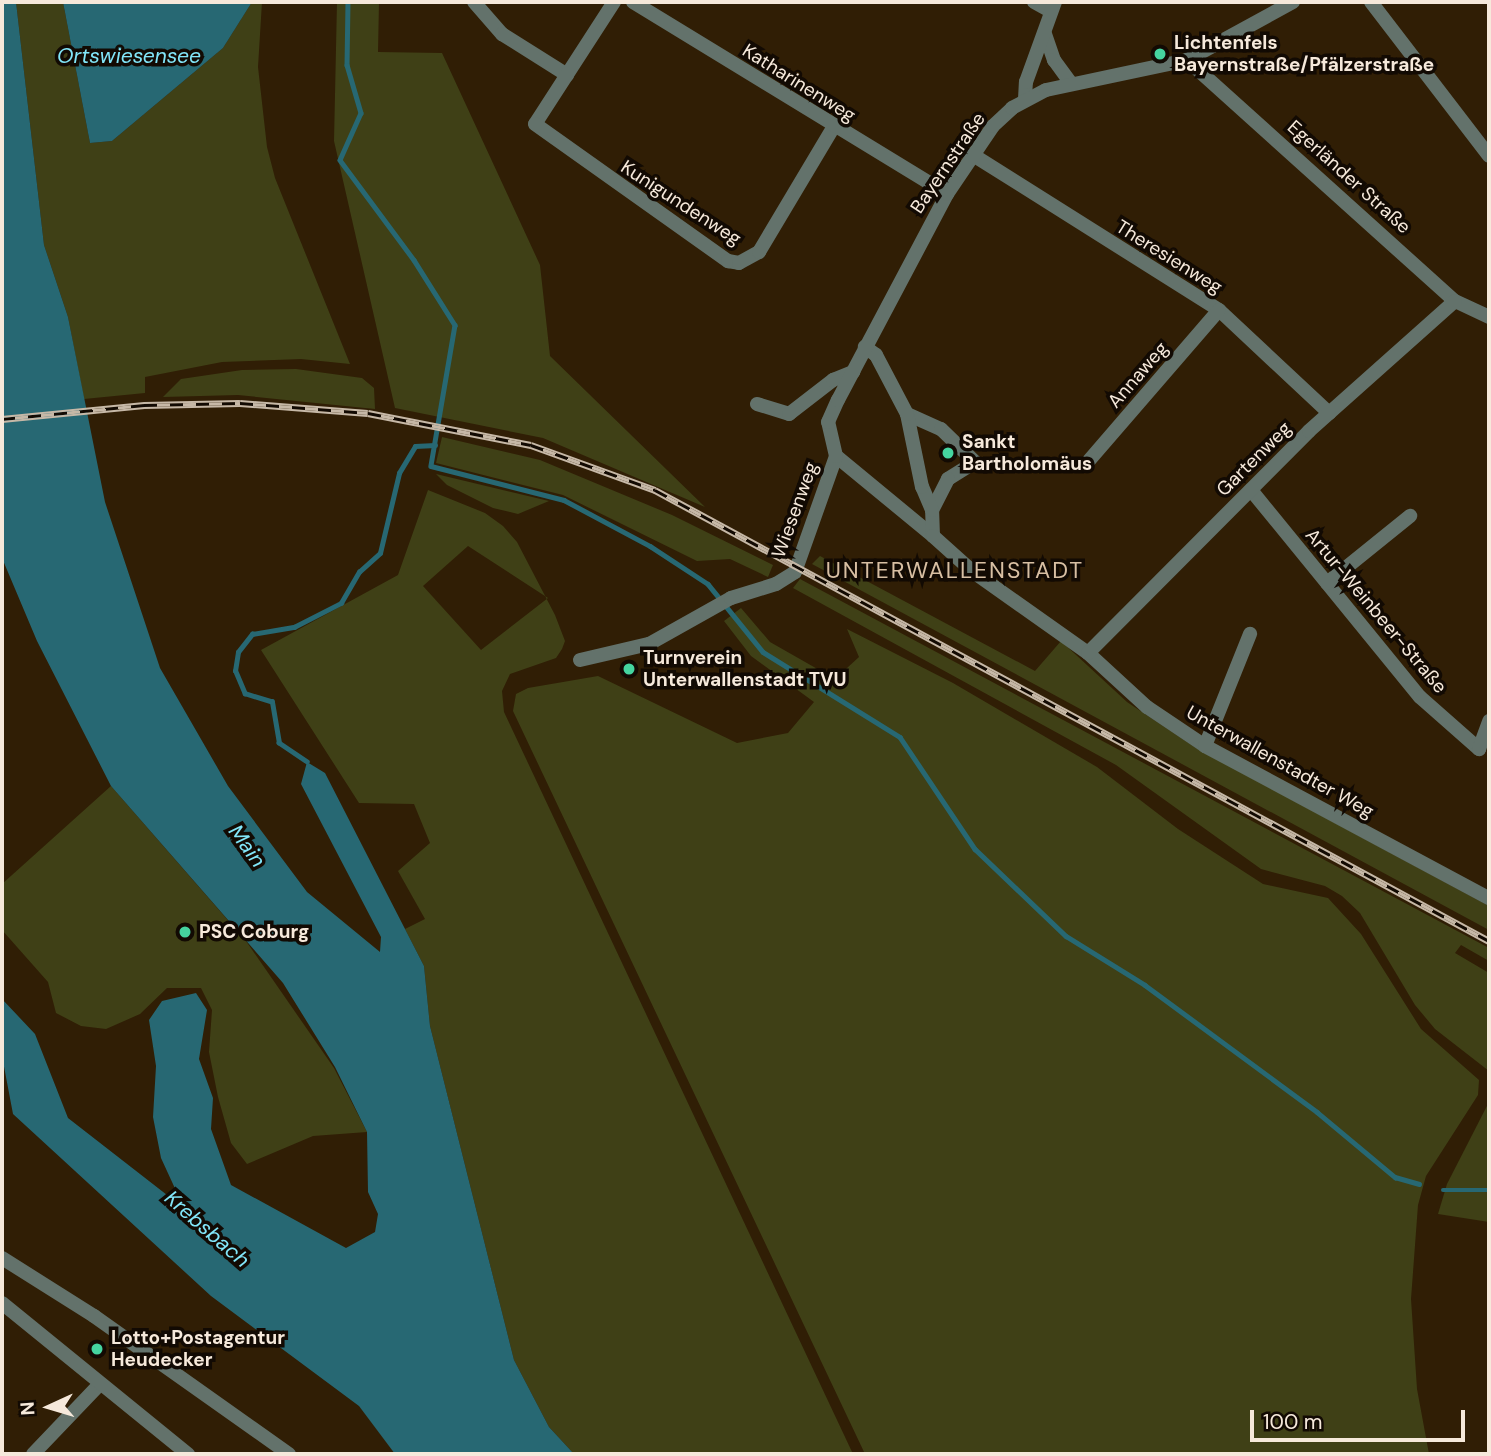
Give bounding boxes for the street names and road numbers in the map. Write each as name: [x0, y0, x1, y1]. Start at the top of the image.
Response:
street label: Katharinenweg: [738, 39, 860, 127]
street label: Bayernstraße: [906, 108, 990, 218]
street label: Egerländer Straße: [1283, 116, 1415, 238]
street label: Kunigundenweg: [617, 156, 745, 250]
street label: Theresienweg: [1112, 215, 1226, 299]
street label: Annaweg: [1103, 337, 1173, 413]
street label: Gartenweg: [1212, 417, 1296, 501]
street label: Wiesenweg: [767, 459, 823, 561]
street label: Artur-Weinbeer-Straße: [1300, 524, 1452, 698]
street label: Unterwallenstadter Weg: [1182, 701, 1378, 823]

